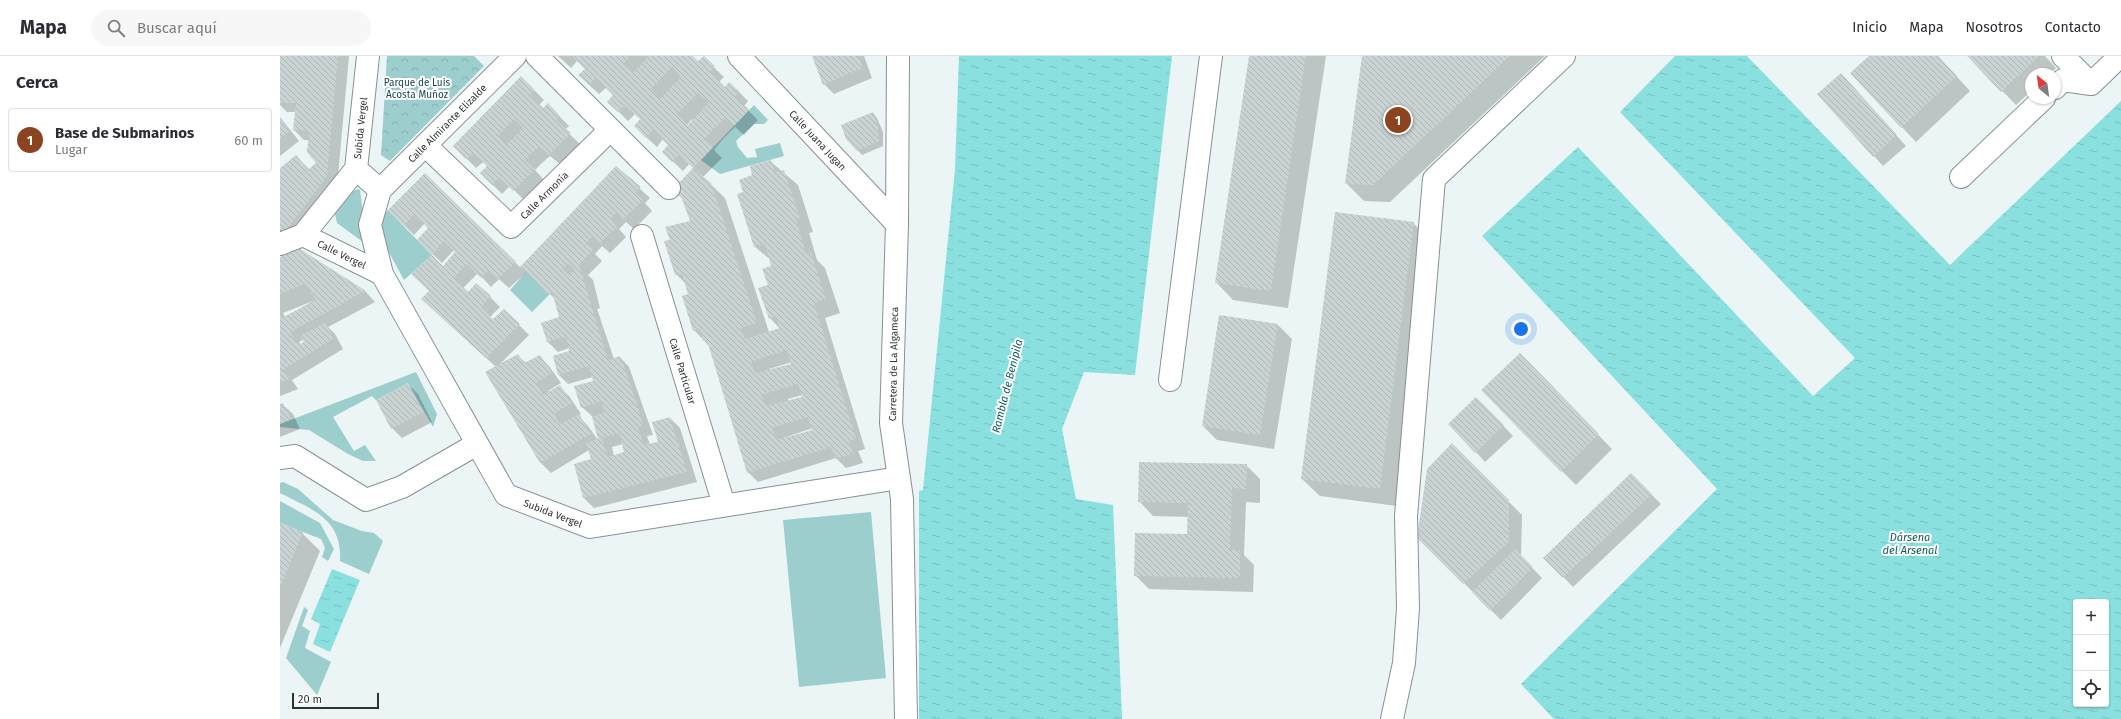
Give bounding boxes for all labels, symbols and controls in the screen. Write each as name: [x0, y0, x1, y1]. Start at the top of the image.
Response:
search box: [91, 10, 371, 46]
text: Mapa: [20, 16, 67, 39]
icon: search: [105, 17, 127, 39]
text: Buscar aquí: [137, 19, 217, 37]
text: Inicio: [1852, 19, 1887, 36]
text: Mapa: [1909, 19, 1944, 36]
text: Nosotros: [1966, 19, 2023, 36]
text: Contacto: [2045, 19, 2101, 36]
north arrow: [2025, 68, 2061, 104]
text: Cerca: [16, 72, 58, 93]
park label: Parque de Luis Acosta Muñoz: [384, 77, 451, 101]
street label: Calle Almirante Elizalde: [406, 82, 489, 165]
street label: Subida Vergel: [352, 97, 370, 160]
pin: 1: [1385, 105, 1411, 135]
street label: Calle Juana Jugan: [786, 108, 848, 173]
text: Base de Submarinos: [55, 124, 194, 142]
text: 1: [27, 133, 33, 148]
text: 60 m: [234, 133, 263, 148]
text: Lugar: [55, 142, 87, 157]
street label: Calle Armonía: [518, 169, 571, 222]
street label: Calle Vergel: [315, 238, 368, 272]
street label: Carretera de La Algameca: [887, 307, 901, 421]
your location: [1511, 319, 1531, 339]
street label: Calle Particular: [666, 337, 698, 406]
water label: Rambla de Benipila: [990, 338, 1025, 434]
street label: Subida Vergel: [522, 497, 584, 531]
water label: Dársena del Arsenal: [1883, 531, 1938, 557]
map controls: [2073, 599, 2109, 707]
button: +: [2073, 599, 2109, 635]
button: −: [2073, 635, 2109, 671]
button: locate: [2073, 671, 2109, 707]
scale bar: [292, 691, 379, 710]
text: 20 m: [298, 693, 322, 706]

